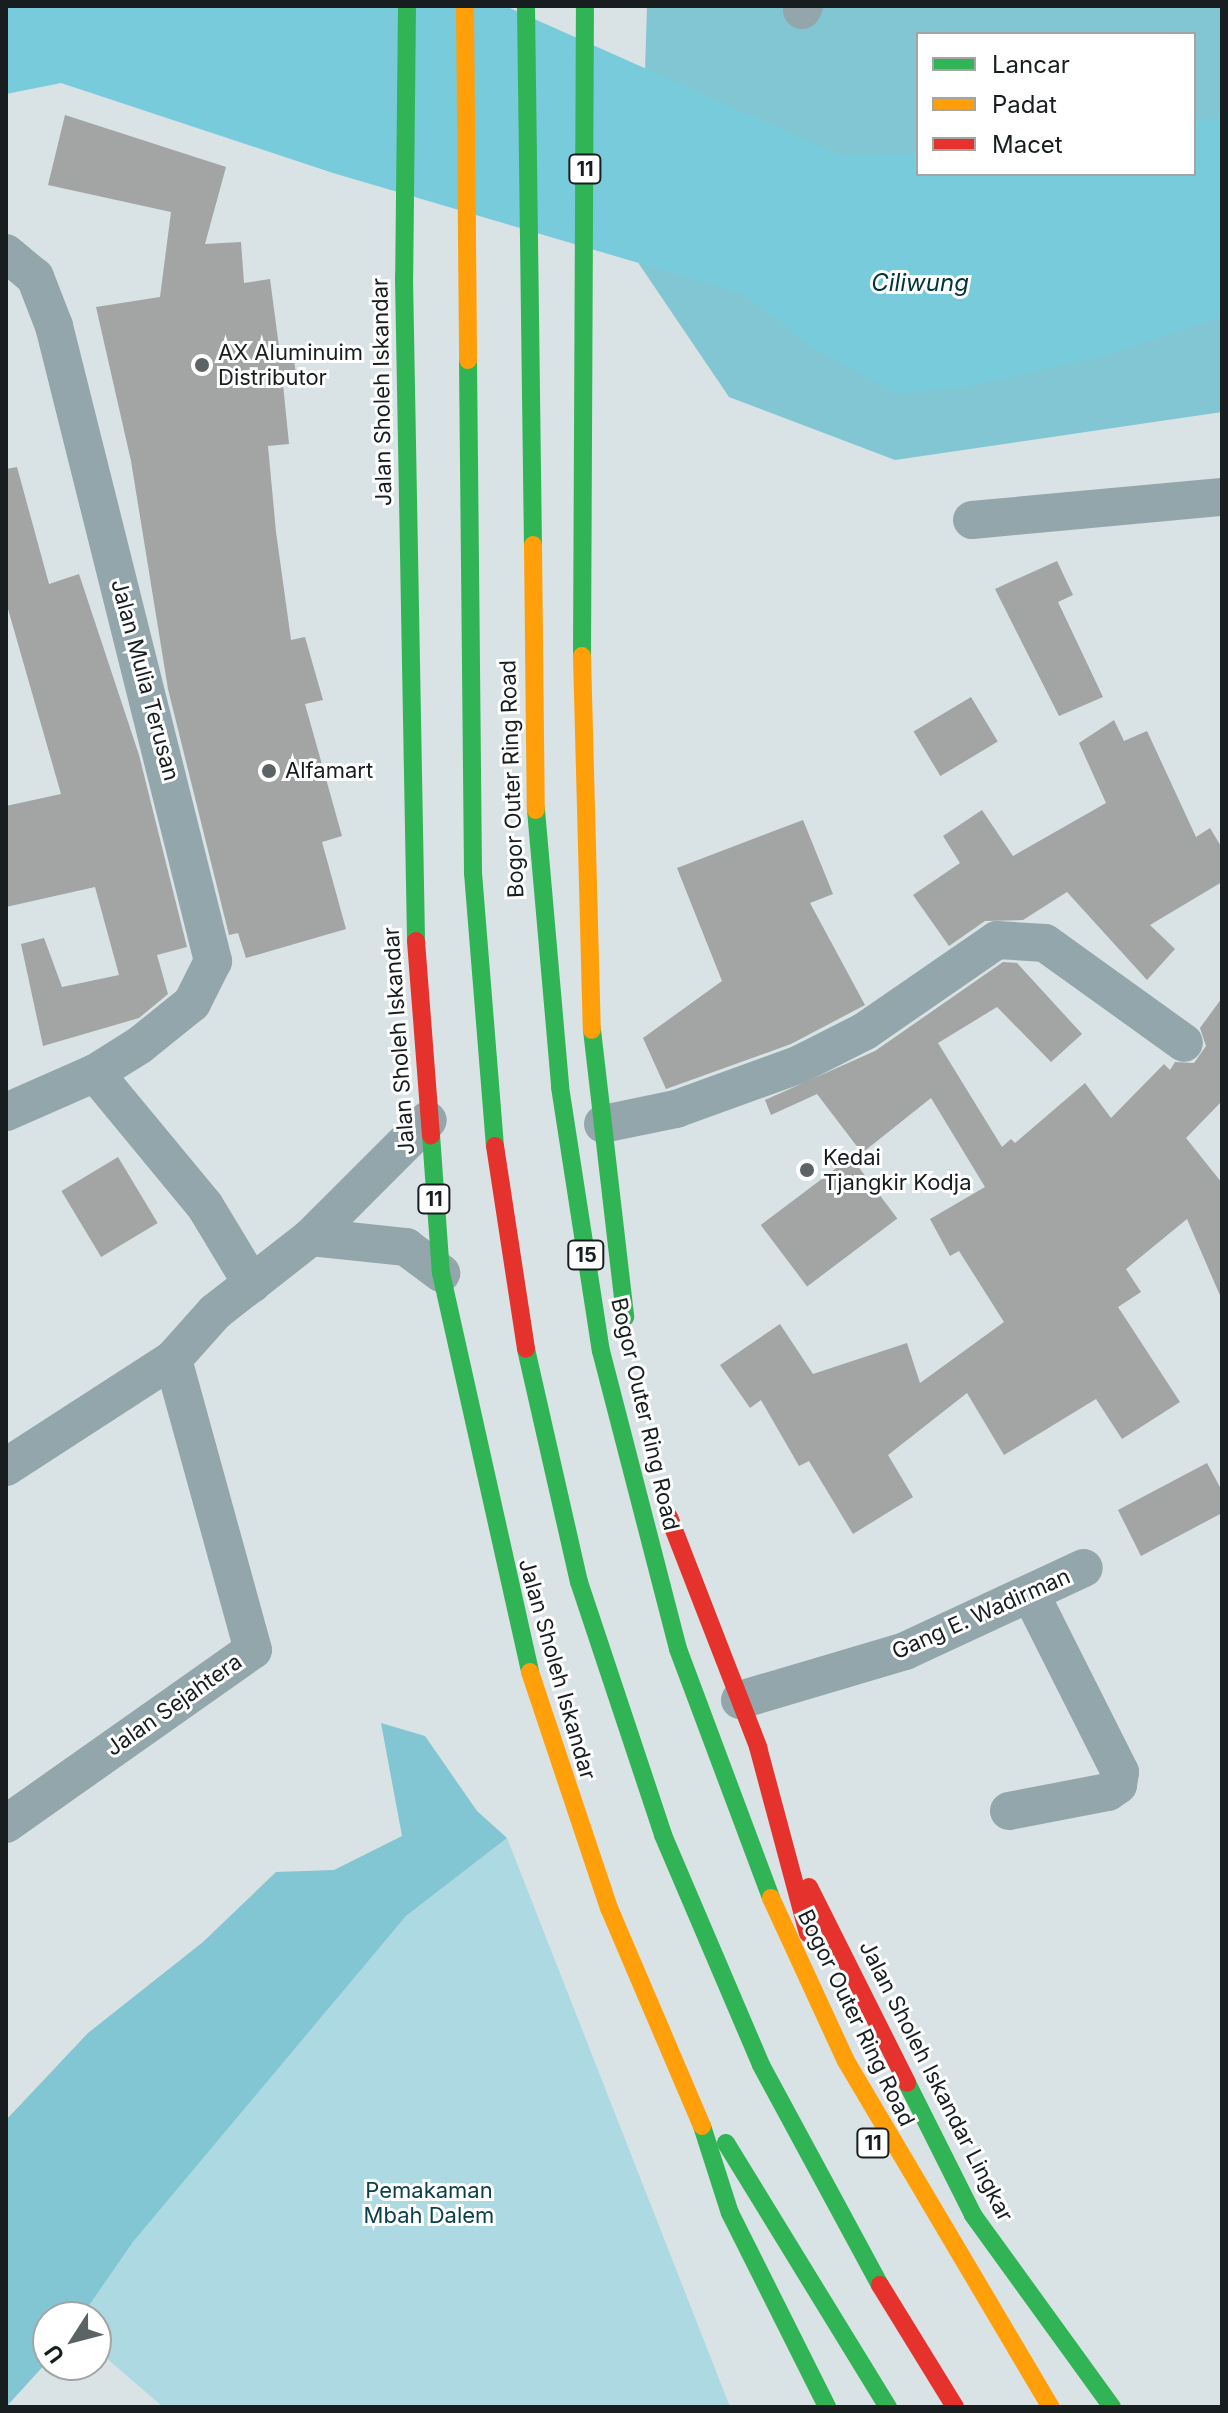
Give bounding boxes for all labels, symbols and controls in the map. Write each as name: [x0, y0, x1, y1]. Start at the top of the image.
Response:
legend: [916, 32, 1196, 176]
text: Lancar: [992, 50, 1070, 79]
text: Padat: [992, 90, 1057, 119]
text: Macet: [992, 130, 1063, 159]
road number: 11: [567, 153, 603, 185]
water label: Ciliwung: [871, 269, 969, 297]
street label: Jalan Sholeh Iskandar: [367, 278, 397, 506]
place label: AX Aluminuim Distributor: [218, 339, 363, 390]
marker: AX Aluminuim Distributor: [193, 356, 211, 374]
street label: Jalan Mulia Terusan: [105, 576, 185, 784]
street label: Bogor Outer Ring Road: [495, 660, 529, 898]
place label: Alfamart: [285, 758, 373, 784]
marker: Alfamart: [260, 762, 278, 780]
street label: Jalan Sholeh Iskandar: [378, 926, 420, 1156]
place label: Kedai Tjangkir Kodja: [823, 1144, 972, 1196]
marker: Kedai Tjangkir Kodja: [798, 1161, 816, 1179]
road number: 11: [416, 1183, 452, 1215]
road number: 15: [566, 1239, 606, 1271]
street label: Bogor Outer Ring Road: [605, 1295, 685, 1533]
street label: Jalan Sholeh Iskandar: [513, 1556, 601, 1782]
street label: Gang E. Wadirman: [888, 1563, 1074, 1665]
street label: Jalan Sejahtera: [101, 1648, 247, 1762]
street label: Bogor Outer Ring Road: [792, 1905, 920, 2131]
street label: Jalan Sholeh Iskandar Lingkar: [853, 1936, 1019, 2226]
road number: 11: [855, 2127, 891, 2159]
park label: Pemakaman Mbah Dalem: [364, 2177, 494, 2228]
north arrow: [32, 2301, 112, 2381]
text: U: [39, 2340, 69, 2368]

